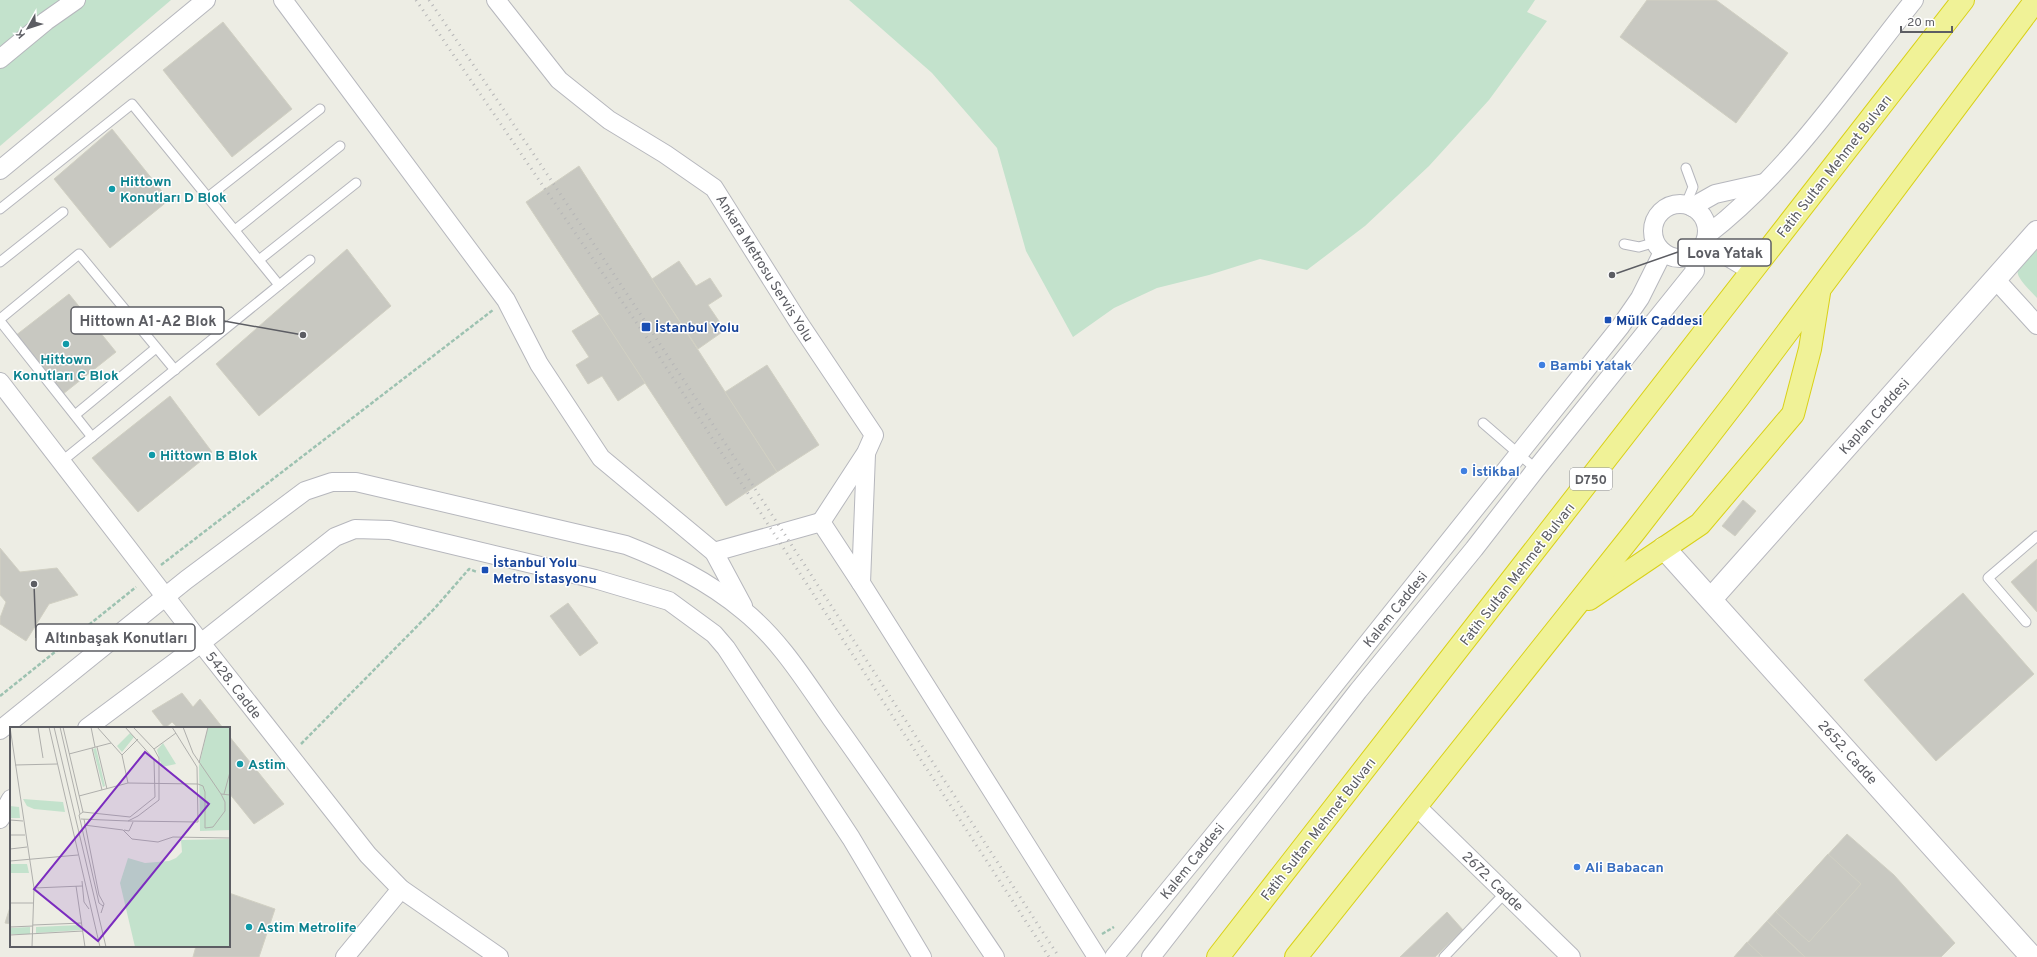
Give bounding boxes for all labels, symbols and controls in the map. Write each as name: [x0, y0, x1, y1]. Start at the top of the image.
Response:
north arrow: [8, 8, 48, 48]
scale bar: [1901, 8, 1952, 34]
text: 20 m: [1907, 15, 1935, 31]
text: K: [13, 26, 29, 41]
street label: Fatih Sultan Mehmet Bulvarı: [1774, 92, 1896, 242]
place label: Hittown Konutları D Blok: [120, 174, 227, 207]
marker: Hittown Konutları D Blok: [107, 184, 117, 194]
street label: Ankara Metrosu Servis Yolu: [711, 192, 816, 345]
callout: Lova Yatak: [1678, 239, 1771, 266]
text: Lova Yatak: [1687, 245, 1763, 264]
callout: Hittown A1-A2 Blok: [71, 307, 224, 334]
text: Hittown A1-A2 Blok: [79, 313, 217, 332]
place label: Mülk Caddesi: [1616, 313, 1703, 330]
marker: Mülk Caddesi: [1603, 315, 1613, 325]
place label: İstanbul Yolu: [655, 320, 739, 337]
marker: İstanbul Yolu: [640, 321, 652, 333]
marker: Hittown Konutları C Blok: [61, 339, 71, 349]
place label: Hittown Konutları C Blok: [13, 352, 119, 385]
place label: Bambi Yatak: [1550, 358, 1632, 375]
marker: Bambi Yatak: [1537, 360, 1547, 370]
street label: Kaplan Caddesi: [1836, 375, 1914, 459]
place label: Hittown B Blok: [160, 448, 258, 465]
marker: Hittown B Blok: [147, 450, 157, 460]
place label: İstikbal: [1472, 464, 1520, 481]
marker: İstikbal: [1459, 466, 1469, 476]
road number: D750: [1570, 468, 1612, 490]
street label: Fatih Sultan Mehmet Bulvarı: [1457, 500, 1579, 650]
place label: İstanbul Yolu Metro İstasyonu: [493, 555, 597, 588]
marker: İstanbul Yolu Metro İstasyonu: [480, 565, 490, 575]
street label: Kalem Caddesi: [1360, 569, 1432, 651]
callout: Altınbaşak Konutları: [36, 624, 195, 651]
text: Altınbaşak Konutları: [44, 630, 188, 649]
street label: 5428. Cadde: [201, 649, 264, 723]
street label: 2652. Cadde: [1814, 717, 1880, 789]
inset map: [10, 727, 230, 947]
street label: Fatih Sultan Mehmet Bulvarı: [1258, 755, 1380, 905]
place label: Astim: [248, 757, 286, 774]
marker: Astim: [235, 759, 245, 769]
street label: Kalem Caddesi: [1157, 821, 1229, 903]
street label: 2672. Cadde: [1458, 849, 1526, 916]
place label: Ali Babacan: [1585, 860, 1664, 877]
marker: Ali Babacan: [1572, 862, 1582, 872]
place label: Astim Metrolife: [257, 920, 357, 937]
marker: Astim Metrolife: [244, 922, 254, 932]

